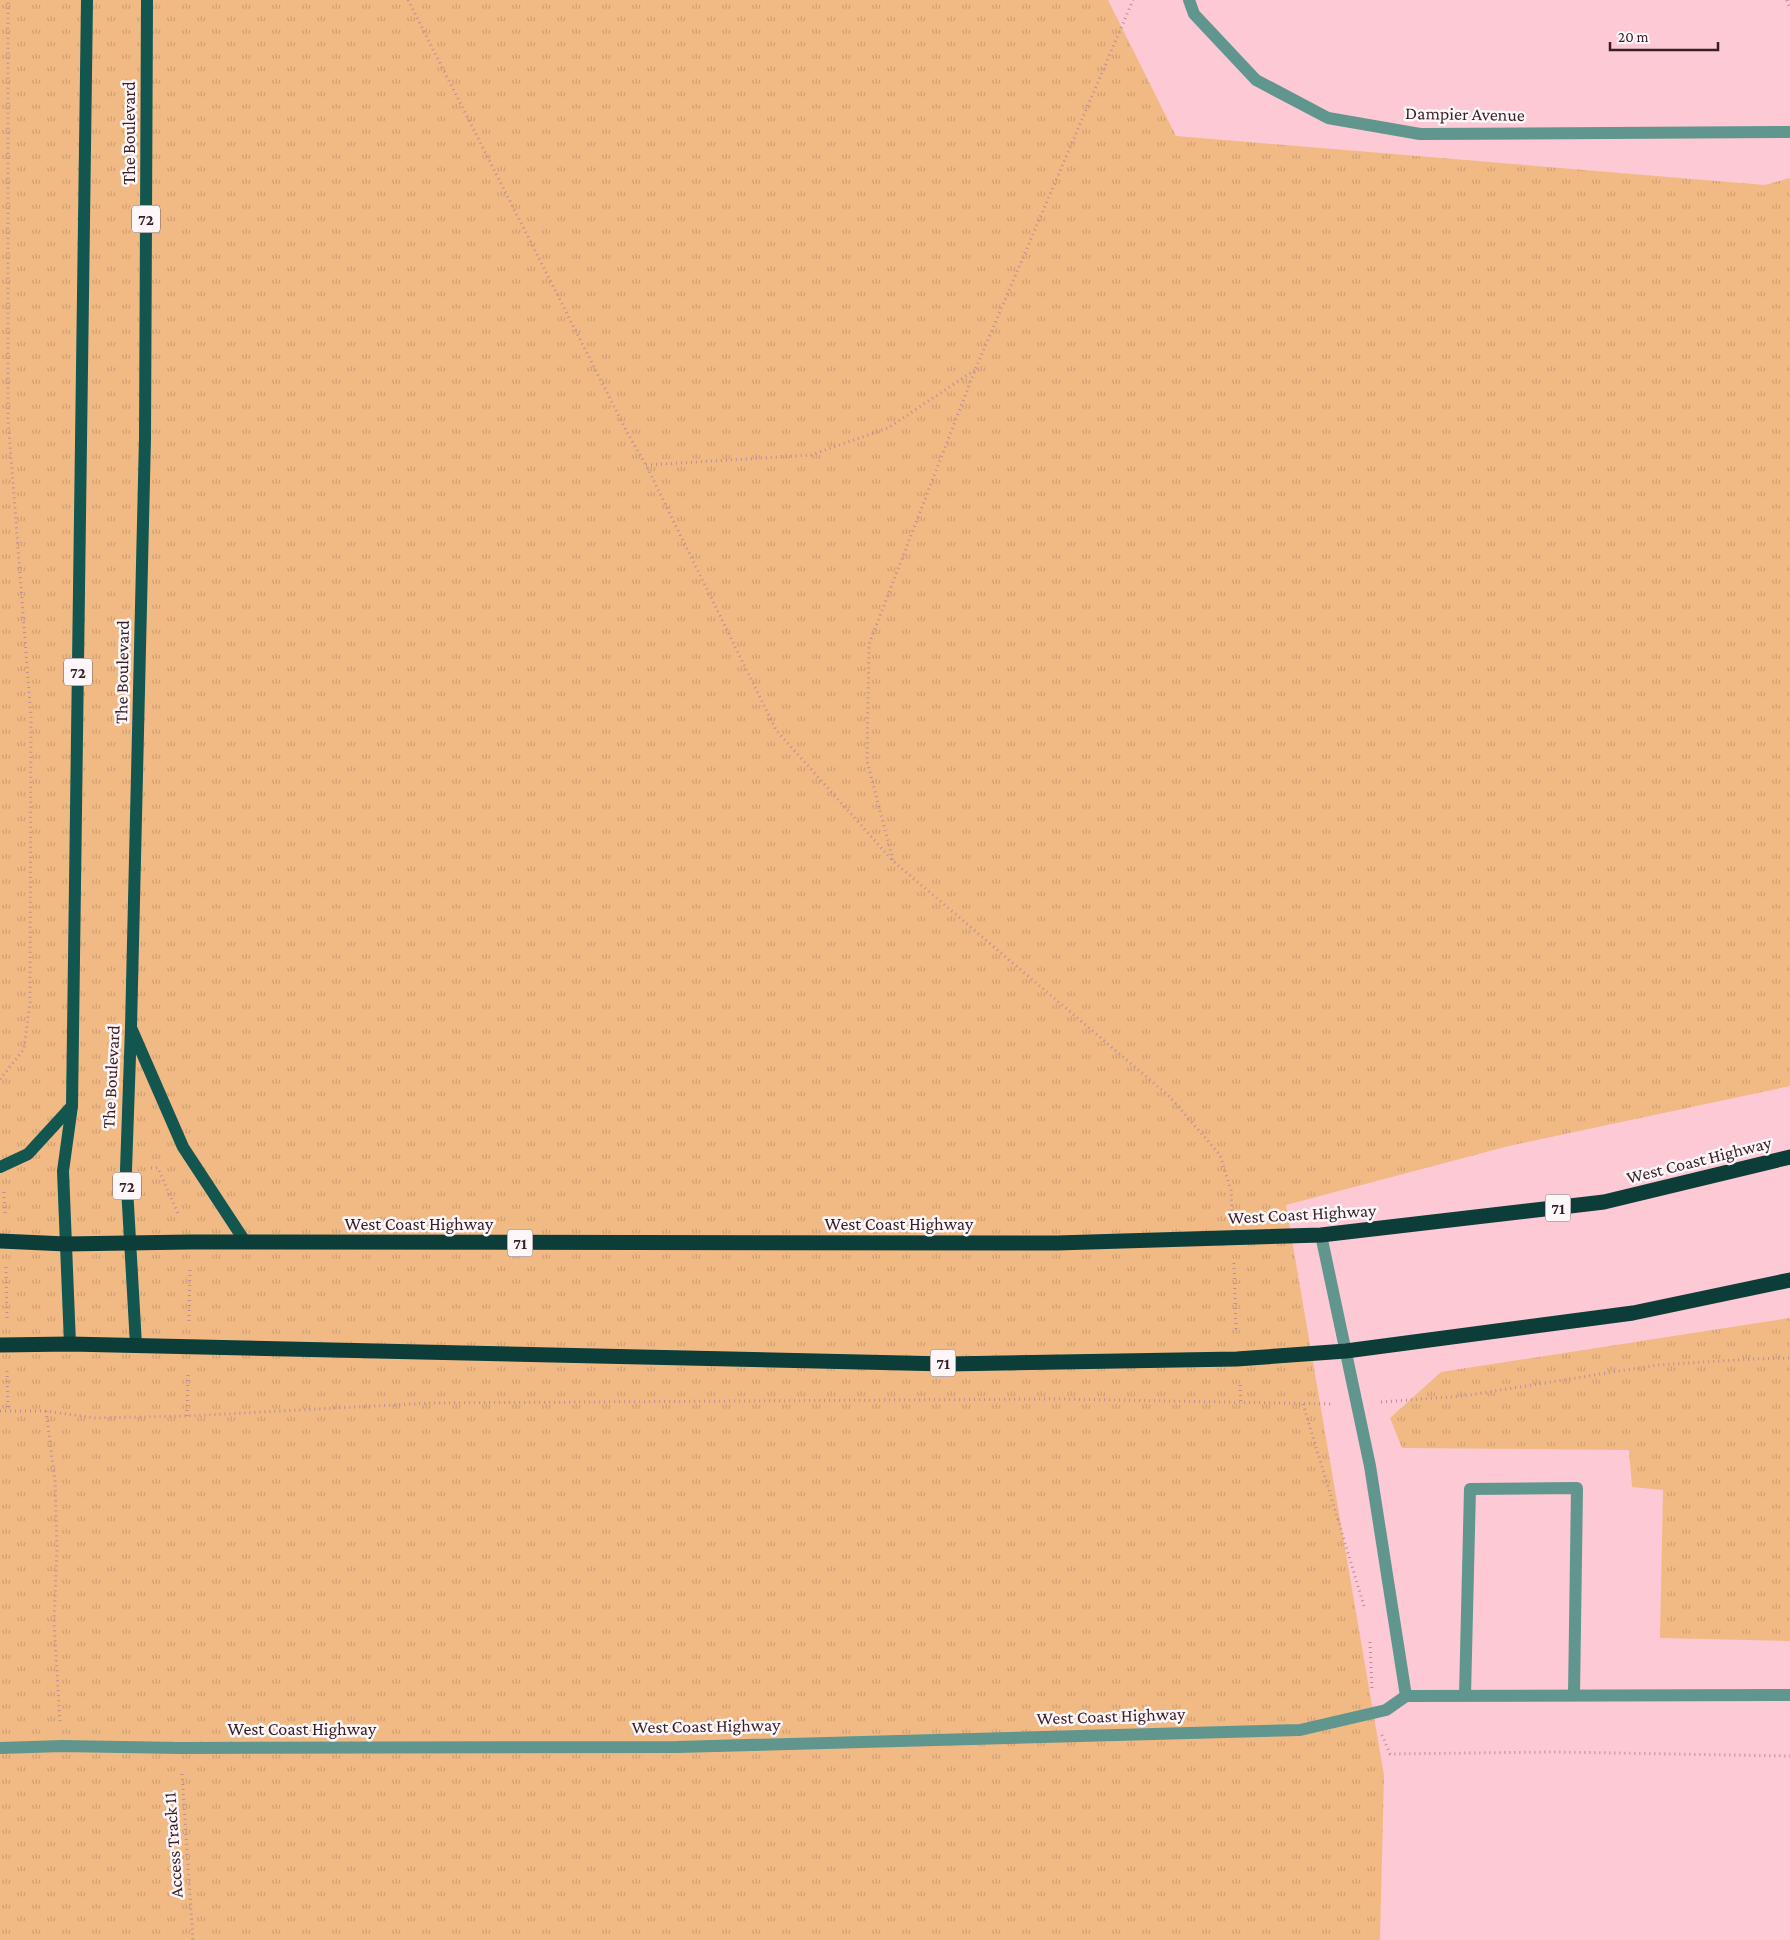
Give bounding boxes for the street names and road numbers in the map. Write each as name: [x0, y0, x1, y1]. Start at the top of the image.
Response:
street label: The Boulevard: [119, 81, 139, 185]
street label: Dampier Avenue: [1405, 103, 1525, 125]
road number: 72: [132, 205, 160, 232]
street label: The Boulevard: [111, 619, 133, 724]
road number: 72: [64, 659, 92, 686]
street label: The Boulevard: [98, 1024, 124, 1129]
street label: West Coast Highway: [1624, 1132, 1774, 1188]
road number: 72: [113, 1172, 141, 1200]
road number: 71: [1546, 1194, 1570, 1222]
street label: West Coast Highway: [1227, 1200, 1378, 1228]
street label: West Coast Highway: [345, 1214, 494, 1234]
street label: West Coast Highway: [825, 1214, 974, 1234]
road number: 71: [508, 1230, 532, 1256]
road number: 71: [930, 1350, 956, 1376]
street label: West Coast Highway: [1036, 1703, 1186, 1729]
street label: West Coast Highway: [631, 1715, 781, 1737]
street label: West Coast Highway: [228, 1719, 377, 1739]
street label: Access Track 11: [159, 1791, 187, 1899]

